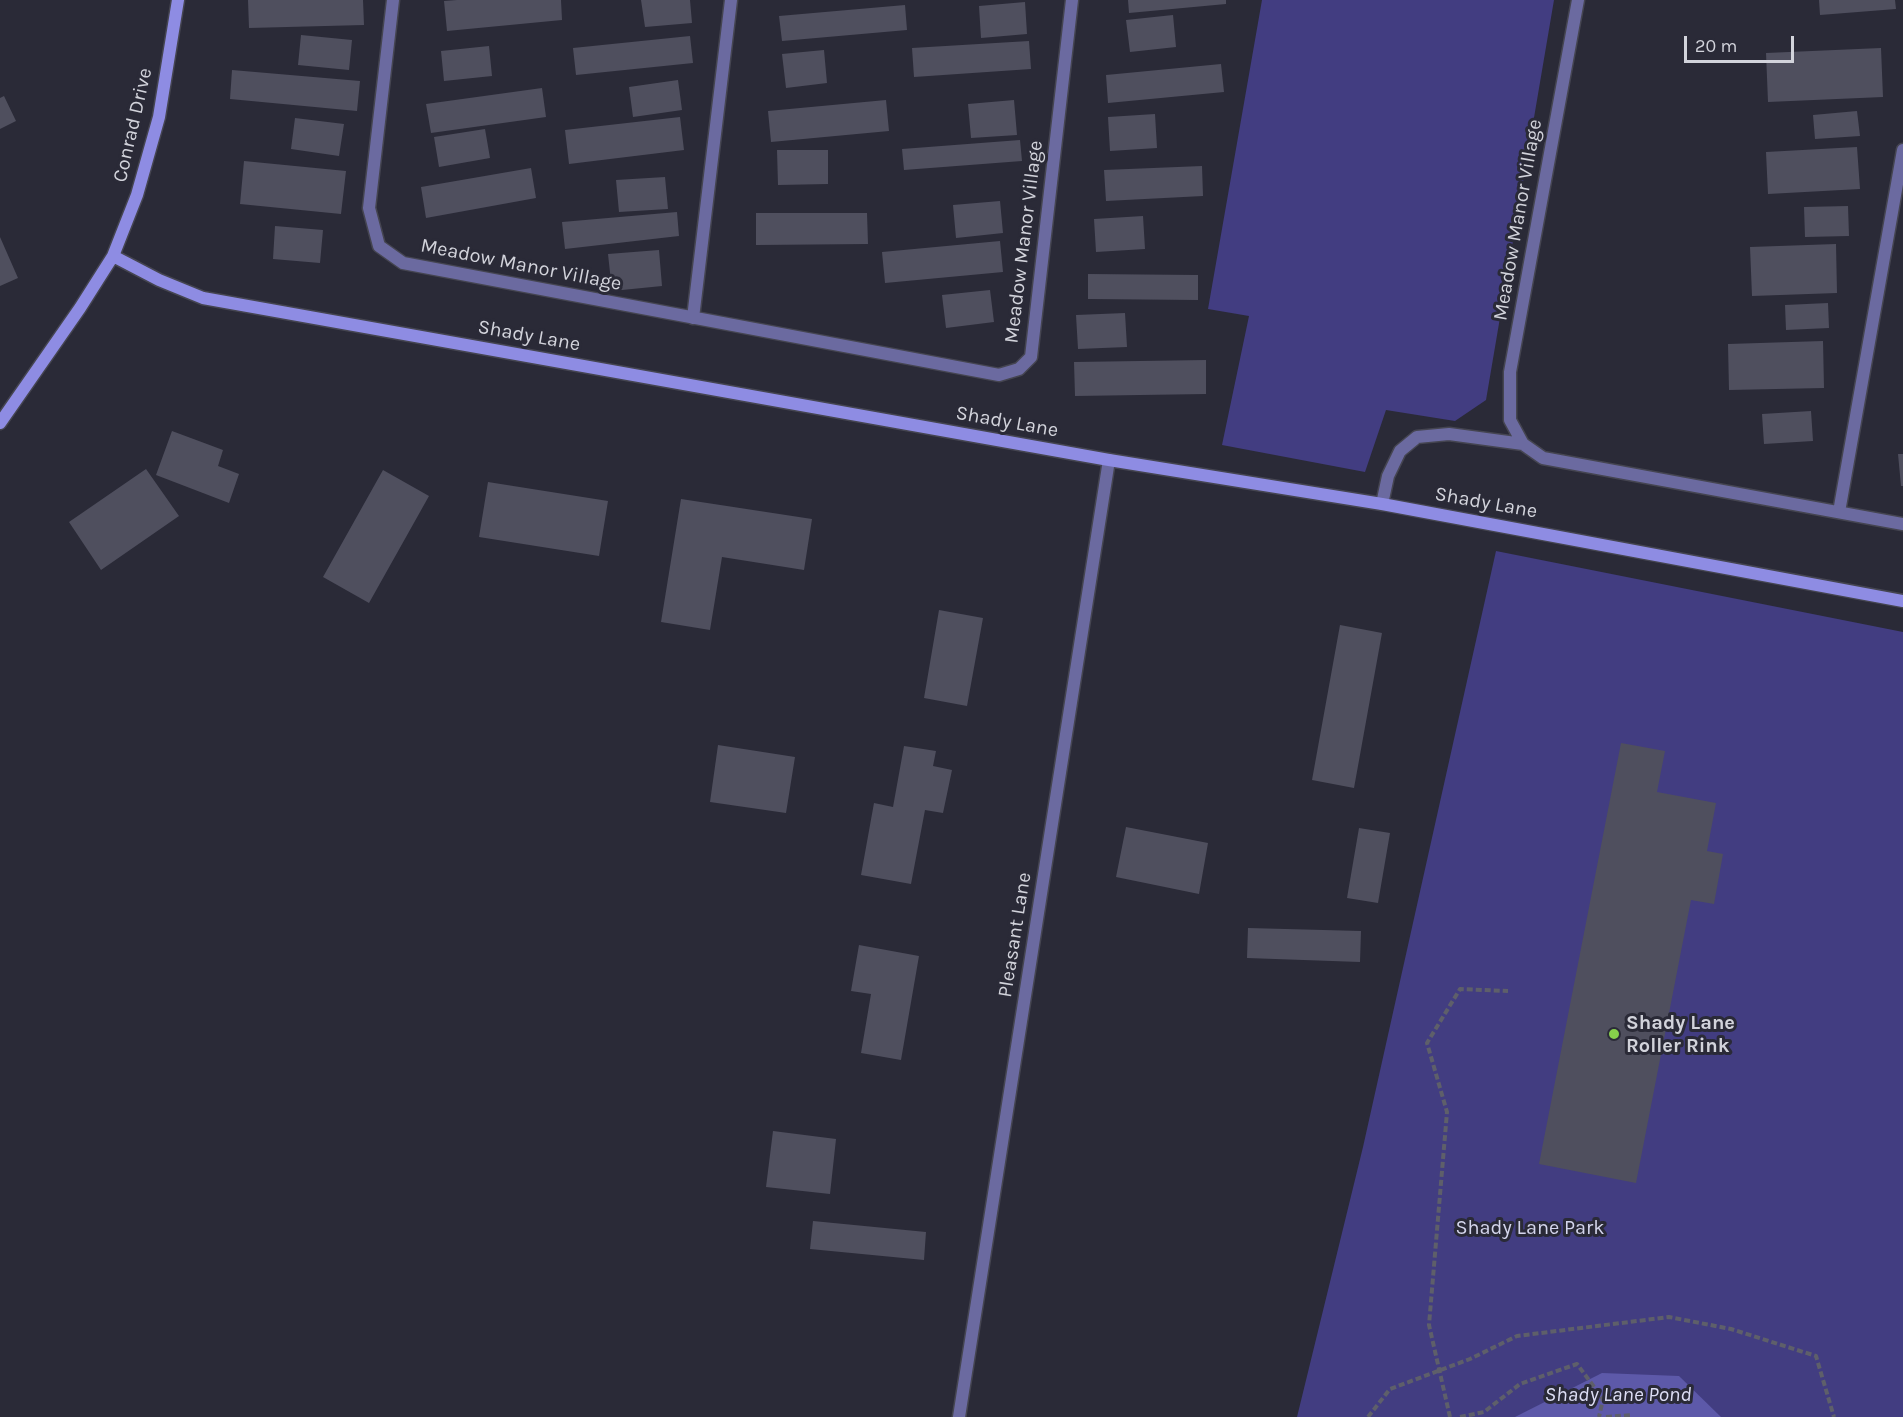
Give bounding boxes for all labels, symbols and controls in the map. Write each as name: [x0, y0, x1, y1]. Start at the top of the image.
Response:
scale bar: [1687, 24, 1796, 62]
text: 20 m: [1695, 35, 1737, 57]
street label: Conrad Drive: [108, 65, 158, 185]
street label: Meadow Manor Village: [1488, 117, 1548, 323]
street label: Meadow Manor Village: [1000, 139, 1048, 345]
street label: Meadow Manor Village: [419, 234, 623, 296]
street label: Shady Lane: [476, 315, 582, 357]
street label: Shady Lane: [954, 401, 1060, 443]
street label: Shady Lane: [1433, 482, 1539, 524]
street label: Pleasant Lane: [993, 871, 1037, 999]
place label: Shady Lane Roller Rink: [1626, 1011, 1735, 1058]
marker: Shady Lane Roller Rink: [1607, 1027, 1621, 1041]
park label: Shady Lane Park: [1455, 1216, 1605, 1240]
water label: Shady Lane Pond: [1545, 1382, 1691, 1408]

